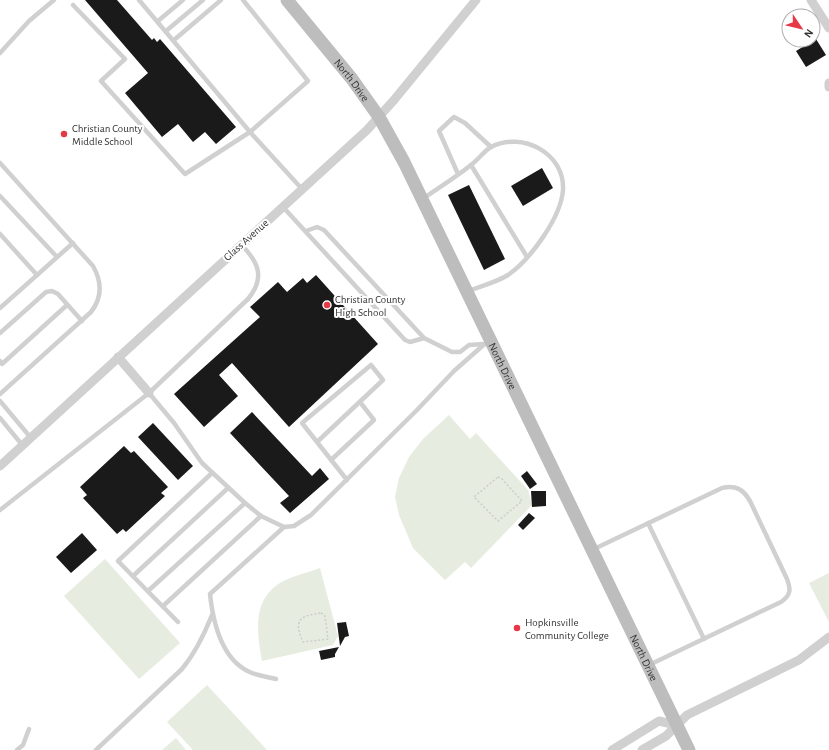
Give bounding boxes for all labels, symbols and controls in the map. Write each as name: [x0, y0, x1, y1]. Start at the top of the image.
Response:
north arrow: [781, 8, 821, 48]
text: N: [802, 27, 815, 40]
street label: North Drive: [332, 57, 371, 103]
place label: Christian County Middle School: [72, 123, 143, 147]
marker: Christian County Middle School: [59, 129, 69, 139]
street label: Glass Avenue: [221, 217, 271, 263]
place label: Christian County High School: [335, 294, 406, 318]
marker: Christian County High School: [322, 300, 332, 310]
street label: North Drive: [487, 341, 519, 391]
place label: Hopkinsville Community College: [525, 617, 609, 641]
marker: Hopkinsville Community College: [512, 623, 522, 633]
street label: North Drive: [628, 633, 660, 682]

